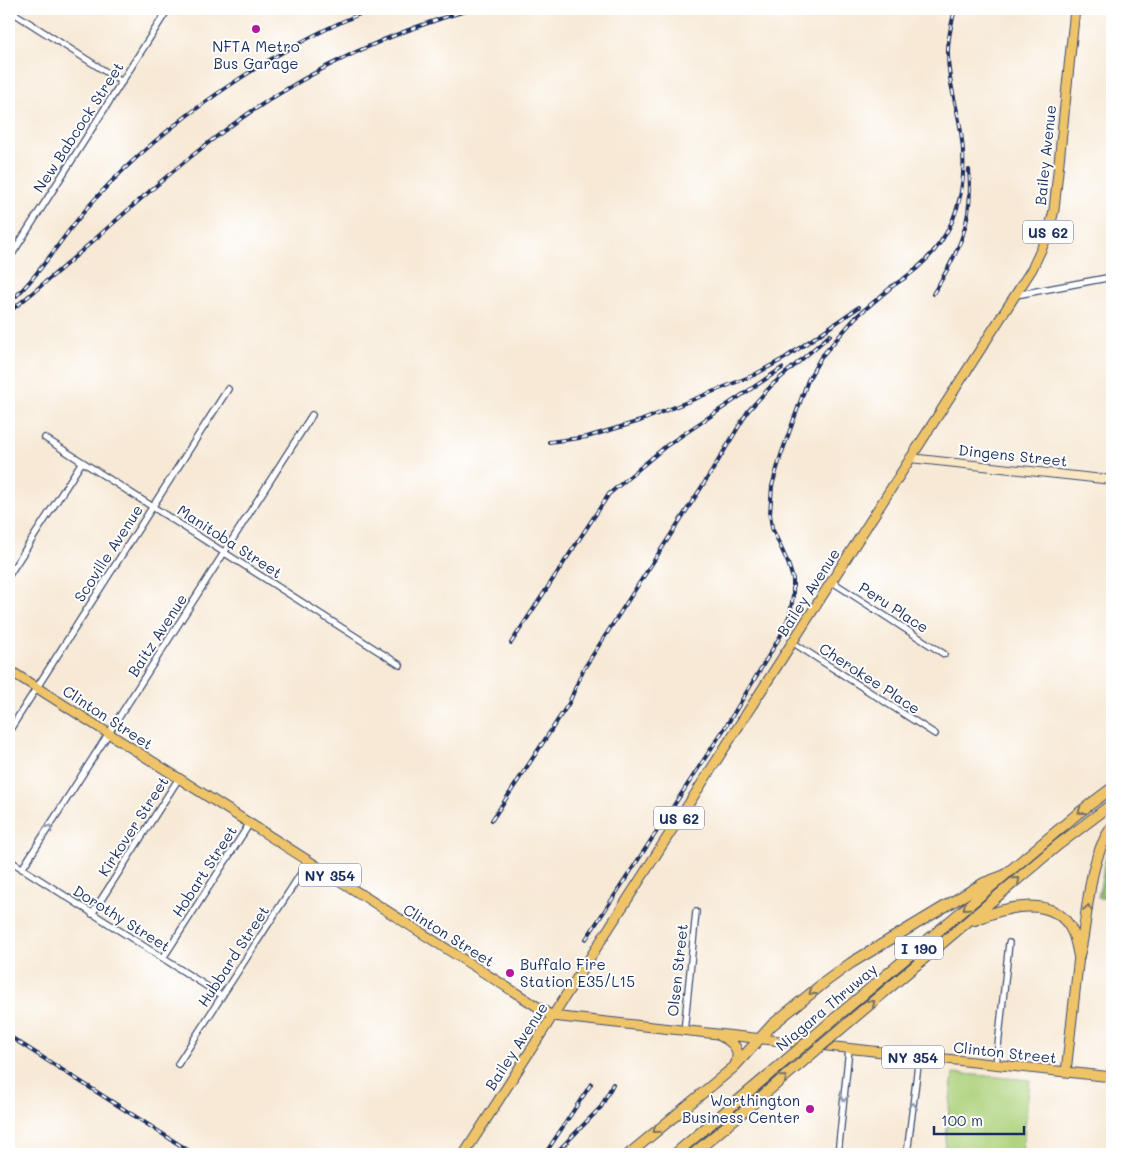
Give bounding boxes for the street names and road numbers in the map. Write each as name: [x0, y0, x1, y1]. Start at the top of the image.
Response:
street label: New Babcock Street: [28, 58, 128, 196]
street label: Bailey Avenue: [1030, 104, 1060, 206]
road number: US 62: [1023, 220, 1073, 243]
street label: Dingens Street: [958, 439, 1068, 471]
street label: Manitoba Street: [174, 500, 286, 582]
street label: Scoville Avenue: [69, 501, 147, 605]
street label: Bailey Avenue: [772, 544, 844, 640]
street label: Peru Place: [855, 577, 933, 637]
street label: Baitz Avenue: [123, 590, 191, 680]
street label: Cherokee Place: [816, 638, 924, 718]
street label: Clinton Street: [59, 680, 157, 754]
street label: Kirkover Street: [93, 772, 173, 880]
road number: US 62: [654, 806, 704, 830]
street label: Hobart Street: [167, 821, 241, 921]
road number: NY 354: [299, 864, 361, 886]
street label: Dorothy Street: [70, 880, 174, 956]
street label: Clinton Street: [400, 899, 498, 971]
street label: Hubbard Street: [193, 902, 273, 1010]
street label: Olsen Street: [662, 923, 692, 1017]
road number: I 190: [895, 936, 943, 960]
street label: Niagara Thruway: [771, 959, 881, 1055]
street label: Bailey Avenue: [480, 998, 552, 1094]
street label: Clinton Street: [952, 1037, 1058, 1067]
road number: NY 354: [882, 1046, 944, 1068]

